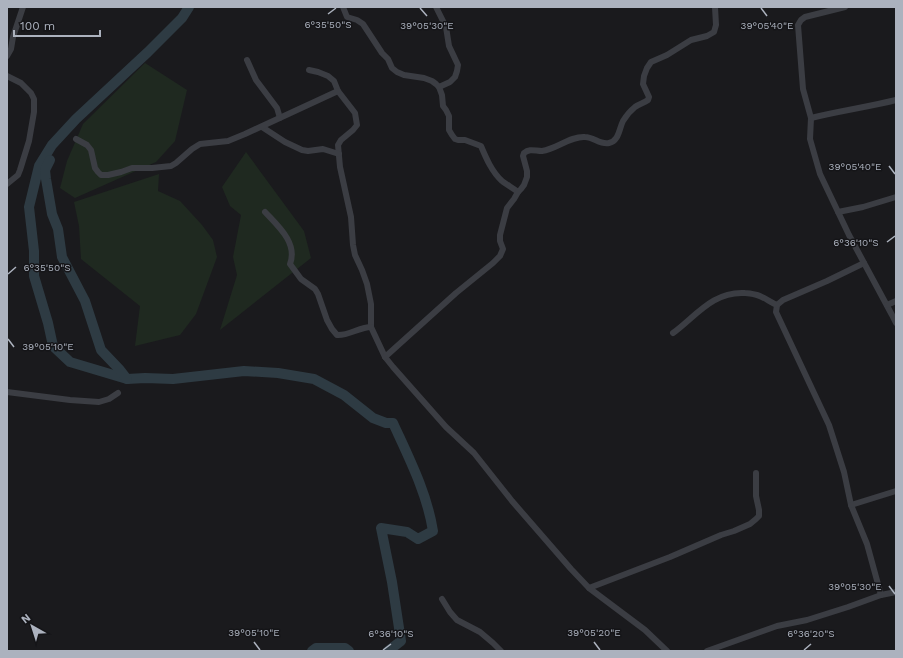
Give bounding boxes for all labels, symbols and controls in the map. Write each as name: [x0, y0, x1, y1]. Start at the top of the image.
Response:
scale bar: [14, 12, 100, 38]
text: 100 m: [20, 19, 55, 33]
text: 6°35'50"S: [304, 19, 352, 30]
text: 39°05'30"E: [400, 20, 454, 31]
text: 39°05'40"E: [741, 20, 793, 31]
text: 39°05'40"E: [829, 161, 881, 172]
text: 6°36'10"S: [833, 237, 879, 248]
text: 6°35'50"S: [23, 262, 71, 273]
text: 39°05'10"E: [22, 341, 74, 352]
text: 39°05'30"E: [828, 581, 882, 592]
north arrow: [12, 606, 52, 646]
text: N: [19, 611, 33, 626]
text: 39°05'10"E: [228, 627, 280, 638]
text: 39°05'20"E: [567, 627, 621, 638]
text: 6°36'10"S: [368, 628, 414, 639]
text: 6°36'20"S: [787, 628, 835, 639]

